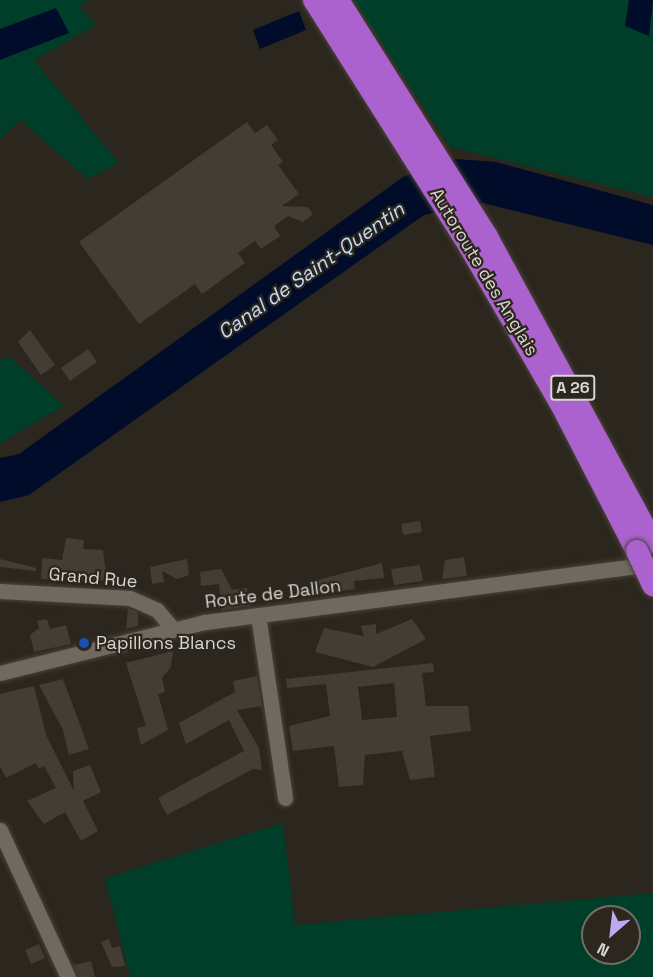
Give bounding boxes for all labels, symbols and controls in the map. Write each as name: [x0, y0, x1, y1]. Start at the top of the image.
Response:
street label: Autoroute des Anglais: [425, 184, 543, 360]
water label: Canal de Saint-Quentin: [213, 197, 409, 345]
road number: A 26: [549, 375, 597, 401]
street label: Grand Rue: [48, 563, 138, 593]
street label: Route de Dallon: [204, 575, 342, 613]
place label: Papillons Blancs: [96, 632, 236, 654]
marker: Papillons Blancs: [77, 636, 91, 650]
north arrow: [581, 905, 641, 965]
text: N: [594, 938, 613, 961]

